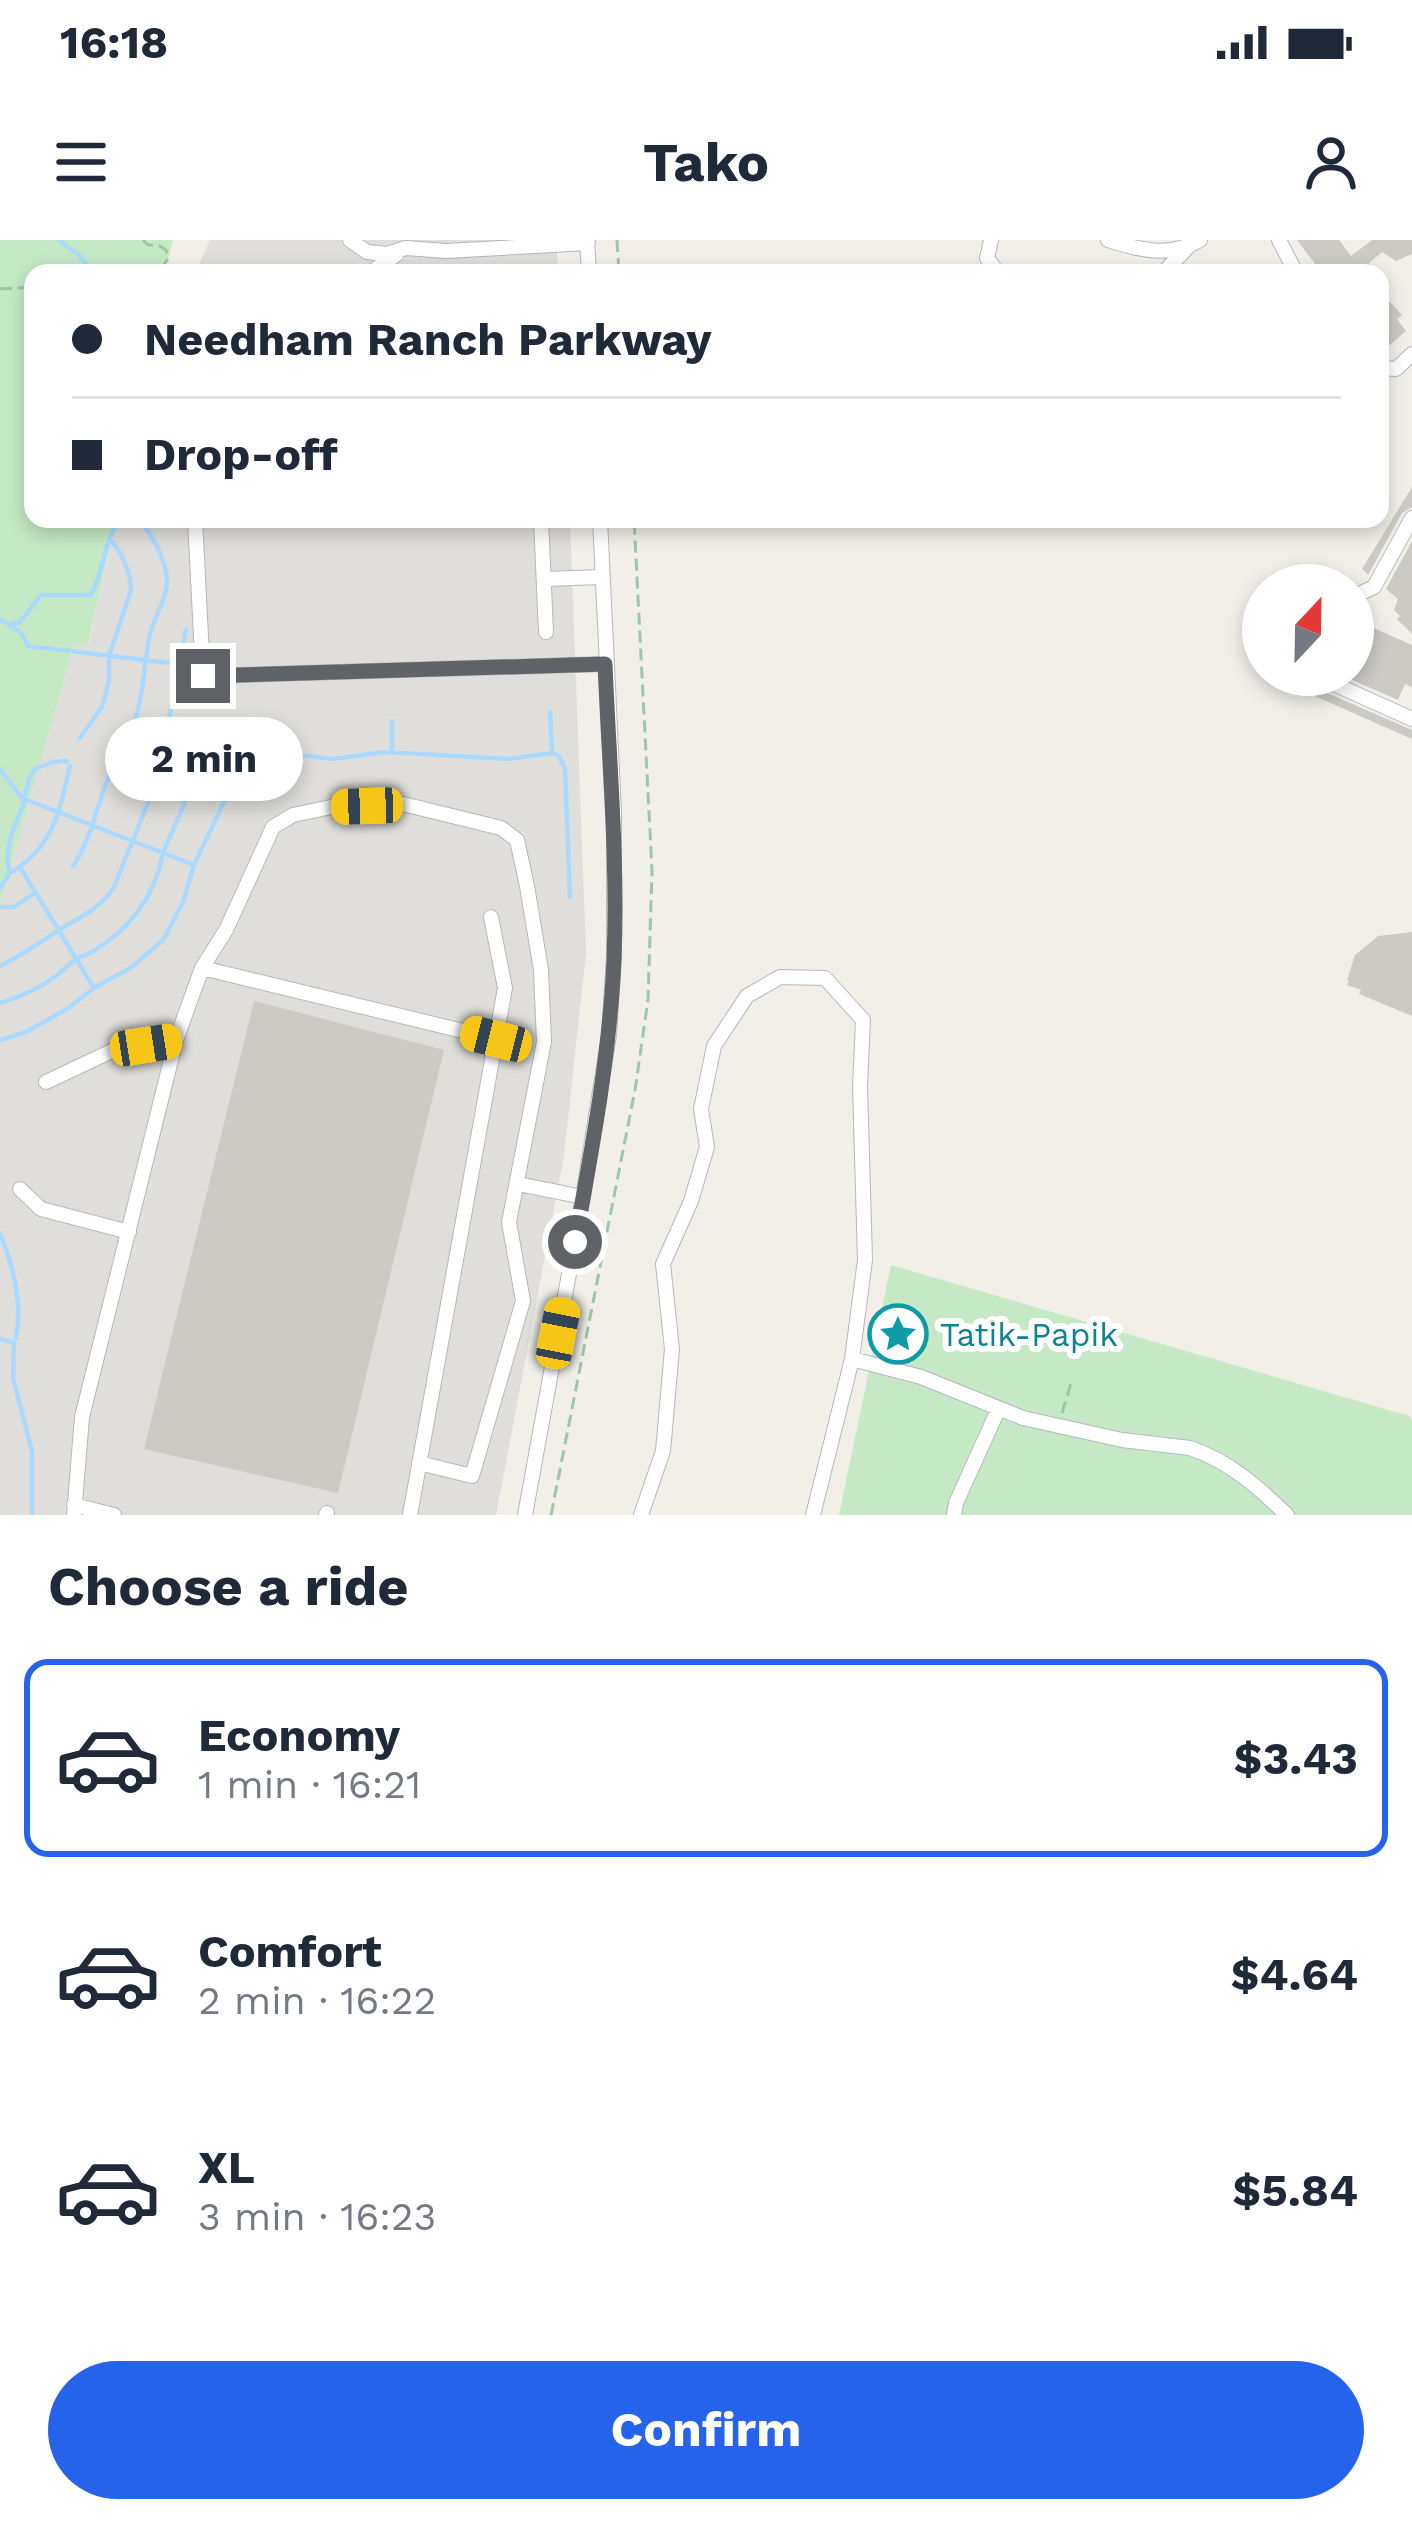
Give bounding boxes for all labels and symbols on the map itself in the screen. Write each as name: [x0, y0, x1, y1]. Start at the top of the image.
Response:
north arrow: [1242, 564, 1374, 696]
route end: [176, 649, 230, 703]
callout: 2 min: [104, 718, 302, 802]
car: [330, 787, 404, 825]
car: [457, 1013, 535, 1065]
car: [108, 1022, 184, 1068]
route start: [548, 1215, 602, 1269]
car: [533, 1294, 583, 1372]
place icon: Tatik-Papik: [867, 1303, 929, 1365]
place label: Tatik-Papik: [940, 1315, 1118, 1354]

